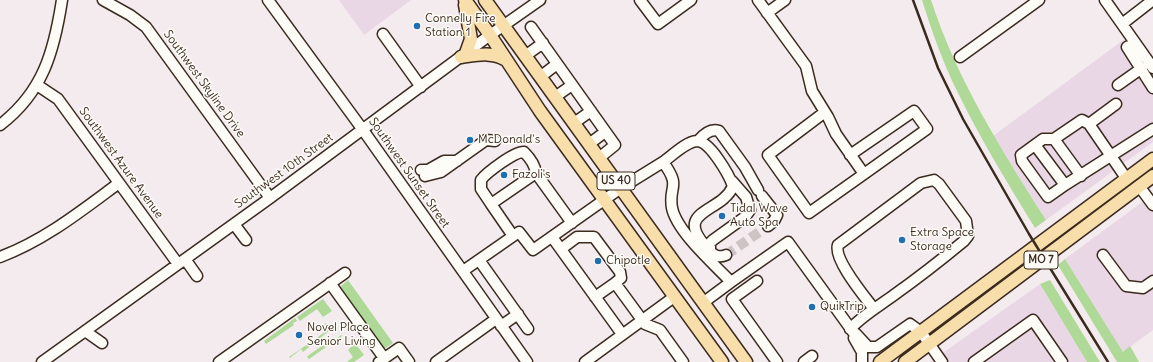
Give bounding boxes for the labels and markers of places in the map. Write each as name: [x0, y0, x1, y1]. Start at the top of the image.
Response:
place label: Connelly Fire Station 1: [425, 12, 495, 40]
marker: Connelly Fire Station 1: [412, 21, 422, 31]
place label: McDonald's: [478, 133, 540, 147]
marker: McDonald's: [465, 135, 475, 145]
place label: Fazoli's: [512, 168, 551, 182]
marker: Fazoli's: [499, 170, 509, 180]
place label: Tidal Wave Auto Spa: [730, 202, 788, 230]
marker: Tidal Wave Auto Spa: [717, 211, 727, 221]
place label: Extra Space Storage: [910, 226, 974, 254]
marker: Extra Space Storage: [897, 235, 907, 245]
place label: Chipotle: [606, 254, 650, 268]
marker: Chipotle: [593, 256, 603, 266]
place label: QuikTrip: [820, 300, 864, 314]
marker: QuikTrip: [807, 302, 817, 312]
place label: Novel Place Senior Living: [307, 321, 376, 349]
marker: Novel Place Senior Living: [294, 330, 304, 340]

